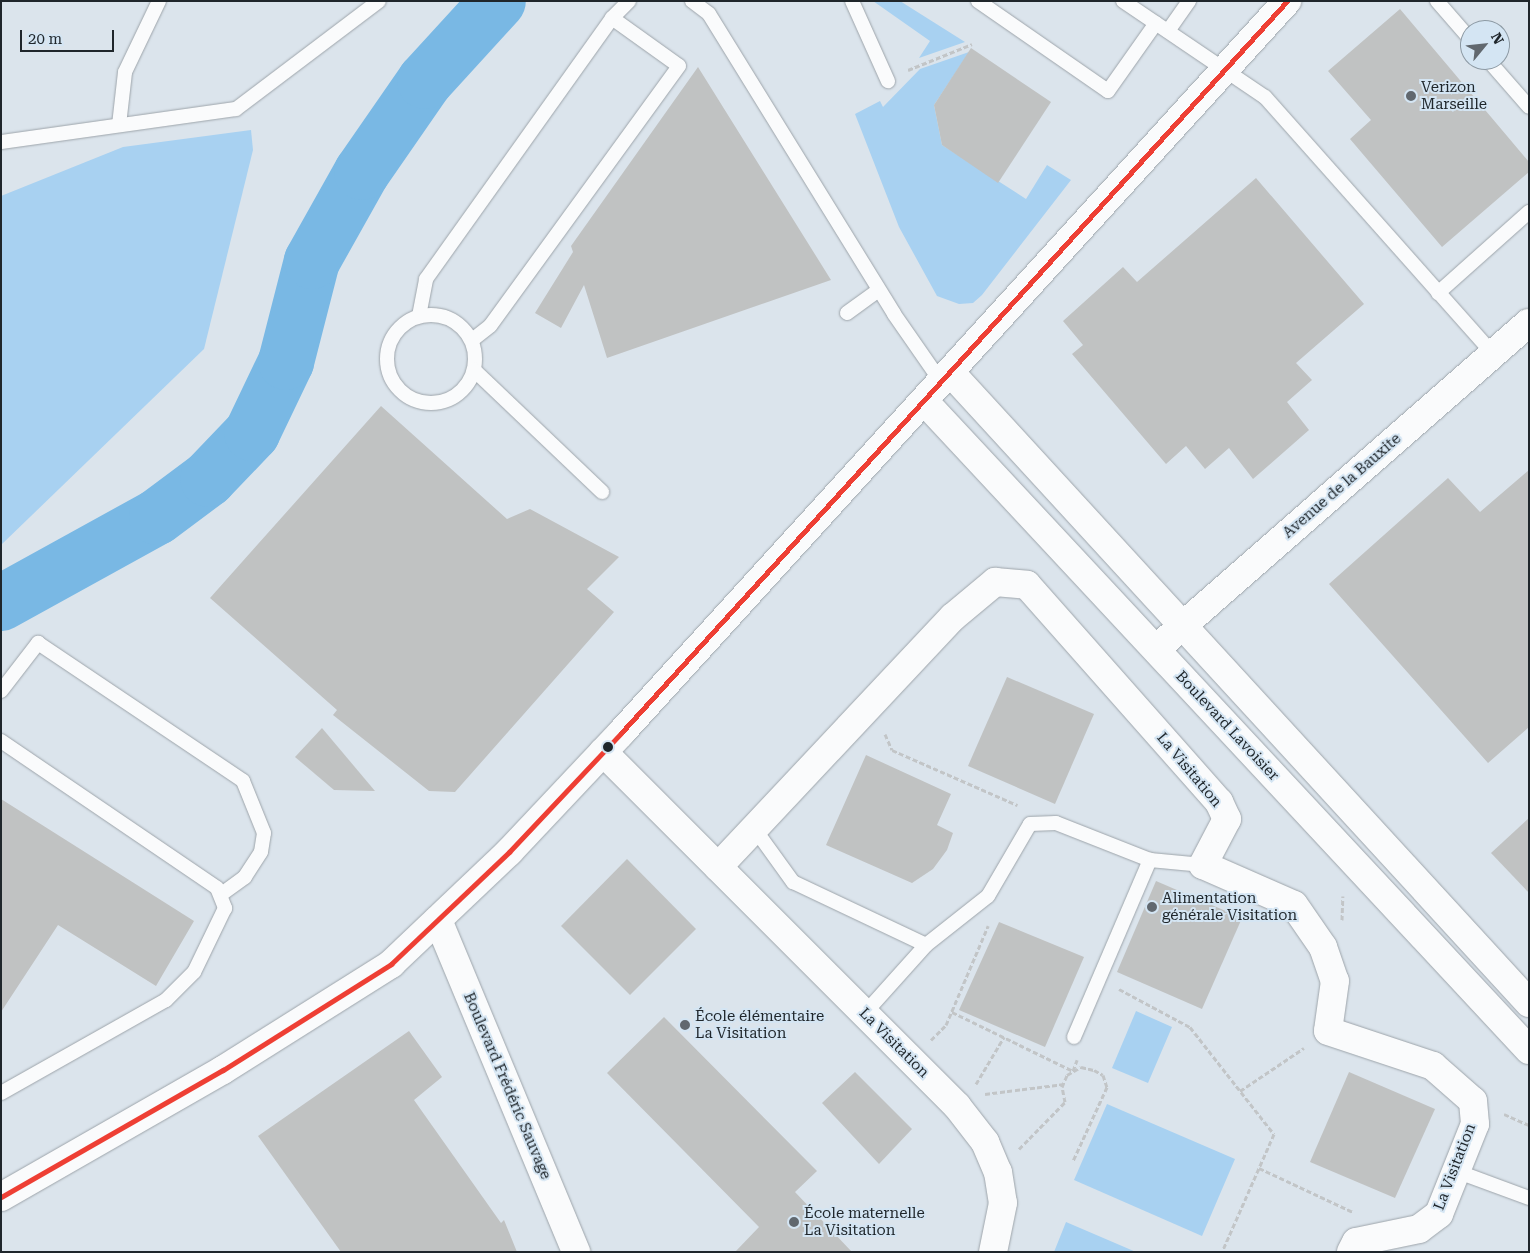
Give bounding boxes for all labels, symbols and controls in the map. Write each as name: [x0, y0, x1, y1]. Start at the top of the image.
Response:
scale bar: [22, 20, 116, 52]
north arrow: [1460, 20, 1510, 70]
text: 20 m: [28, 30, 62, 48]
text: N: [1488, 30, 1507, 47]
place label: Verizon Marseille: [1421, 78, 1487, 113]
marker: Verizon Marseille: [1405, 90, 1417, 102]
street label: Avenue de la Bauxite: [1279, 430, 1405, 542]
street label: Boulevard Lavoisier: [1172, 667, 1282, 785]
street label: La Visitation: [1153, 729, 1225, 811]
unlabelled marker: [603, 742, 613, 752]
place label: Alimentation générale Visitation: [1162, 889, 1297, 924]
marker: Alimentation générale Visitation: [1146, 901, 1158, 913]
street label: Boulevard Frédéric Sauvage: [459, 990, 555, 1182]
street label: La Visitation: [855, 1004, 933, 1082]
place label: École élémentaire La Visitation: [695, 1007, 824, 1042]
marker: École élémentaire La Visitation: [679, 1019, 691, 1031]
street label: La Visitation: [1430, 1121, 1480, 1213]
place label: École maternelle La Visitation: [804, 1204, 925, 1239]
marker: École maternelle La Visitation: [788, 1216, 800, 1228]

